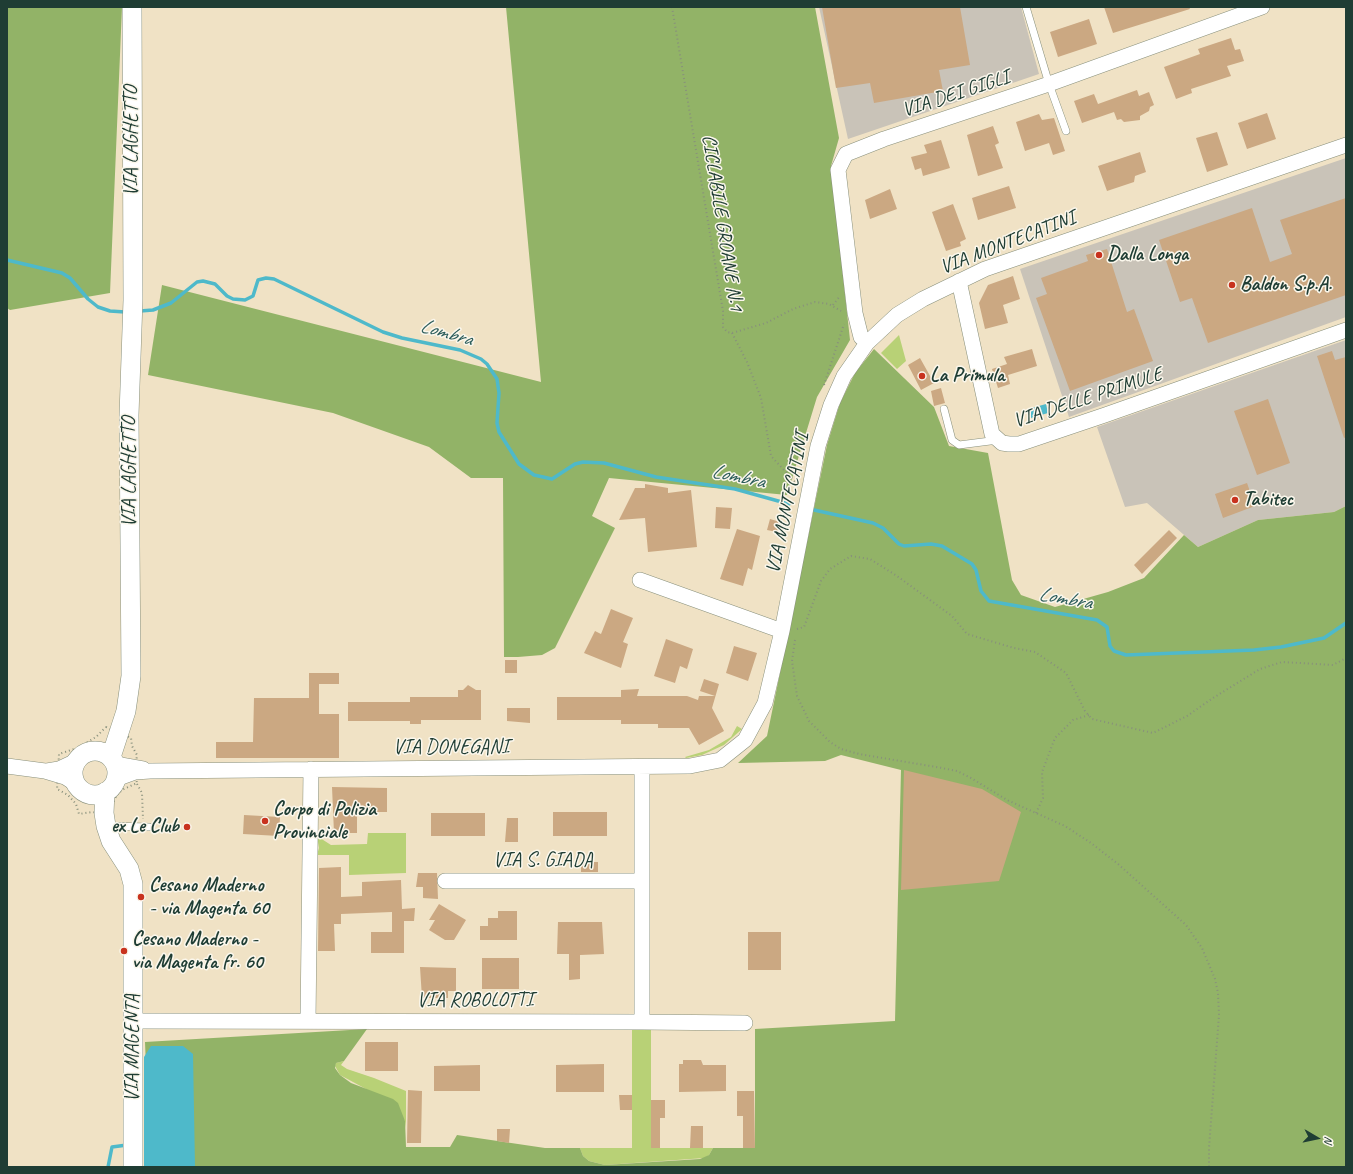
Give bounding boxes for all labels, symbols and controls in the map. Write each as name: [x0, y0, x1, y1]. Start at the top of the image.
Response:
street label: VIA DEI GIGLI: [899, 65, 1013, 123]
street label: VIA LAGHETTO: [120, 86, 144, 196]
street label: CICLABILE GROANE N.1: [696, 133, 748, 313]
street label: VIA MONTECATINI: [937, 206, 1079, 280]
place label: Dalla Longa: [1107, 243, 1188, 267]
marker: Dalla Longa: [1094, 250, 1104, 260]
place label: Baldon S.p.A.: [1240, 273, 1332, 297]
marker: Baldon S.p.A.: [1227, 280, 1237, 290]
water label: Lombra: [417, 314, 475, 352]
street label: VIA DELLE PRIMULE: [1010, 363, 1166, 433]
place label: La Primula: [930, 364, 1004, 388]
marker: La Primula: [917, 371, 927, 381]
street label: VIA LAGHETTO: [118, 417, 142, 527]
street label: VIA MONTECATINI: [761, 430, 815, 576]
water label: Lombra: [709, 459, 767, 495]
place label: Tabitec: [1243, 488, 1293, 512]
marker: Tabitec: [1230, 495, 1240, 505]
water label: Lombra: [1037, 582, 1093, 616]
street label: VIA DONEGANI: [393, 736, 509, 760]
place label: Corpo di Polizia Provinciale: [273, 798, 376, 845]
place label: ex Le Club: [111, 815, 179, 839]
marker: Corpo di Polizia Provinciale: [260, 816, 270, 826]
marker: ex Le Club: [182, 822, 192, 832]
street label: VIA S. GIADA: [493, 849, 593, 873]
place label: Cesano Maderno - via Magenta 60: [149, 874, 269, 921]
marker: Cesano Maderno - via Magenta 60: [136, 892, 146, 902]
place label: Cesano Maderno - via Magenta fr. 60: [132, 928, 263, 975]
marker: Cesano Maderno - via Magenta fr. 60: [119, 946, 129, 956]
street label: VIA ROBOLOTTI: [417, 989, 533, 1013]
street label: VIA MAGENTA: [121, 994, 145, 1102]
north arrow: [1297, 1118, 1337, 1158]
text: N: [1321, 1135, 1336, 1144]

